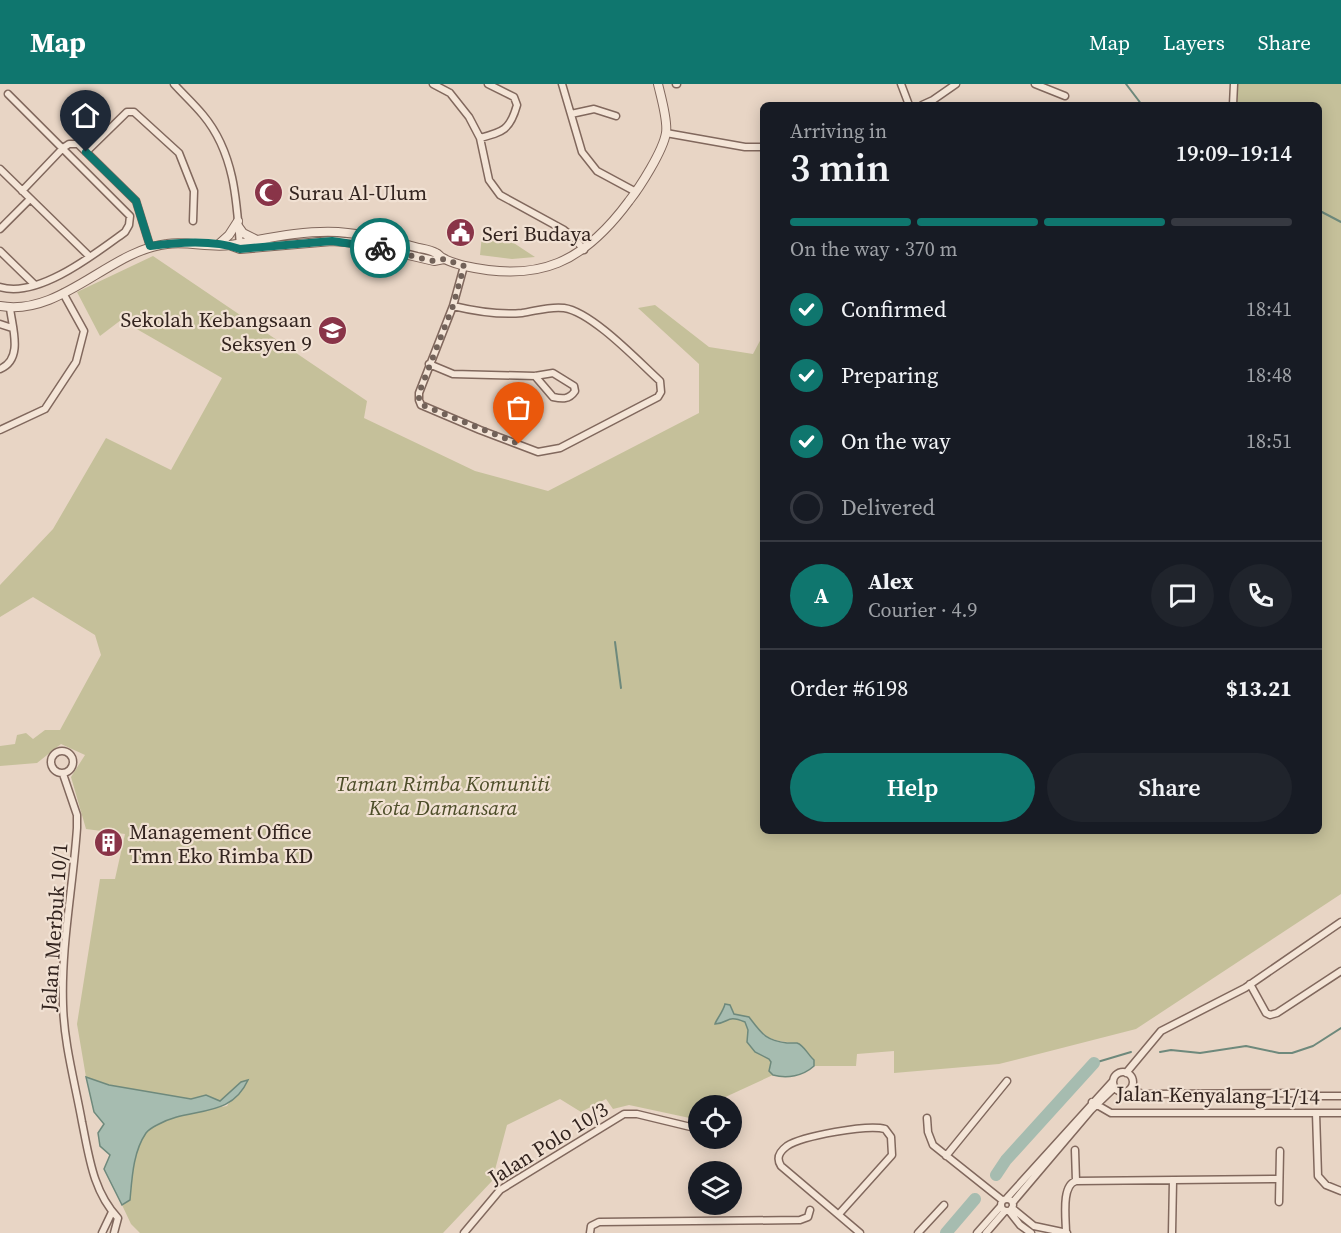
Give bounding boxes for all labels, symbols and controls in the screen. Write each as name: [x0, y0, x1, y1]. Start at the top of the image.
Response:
text: Map: [30, 23, 86, 61]
text: Map: [1089, 28, 1130, 57]
text: Layers: [1163, 28, 1225, 57]
text: Share: [1258, 28, 1311, 57]
pin: [60, 90, 111, 152]
icon: home: [69, 99, 102, 132]
text: Arriving in: [790, 117, 887, 145]
text: 19:09–19:14: [1176, 138, 1292, 168]
text: 3 min: [790, 141, 890, 194]
mosque icon: Surau Al-Ulum: [252, 176, 284, 208]
place label: Surau Al-Ulum: [289, 178, 427, 207]
public building icon: Seri Budaya: [445, 217, 477, 249]
courier: [350, 218, 410, 278]
place label: Seri Budaya: [482, 219, 592, 248]
icon: bike: [364, 232, 397, 265]
text: On the way · 370 m: [790, 235, 957, 263]
icon: check: [790, 293, 823, 326]
text: Confirmed: [841, 294, 946, 324]
text: 18:41: [1246, 295, 1292, 323]
place label: Sekolah Kebangsaan Seksyen 9: [121, 305, 312, 358]
school or university icon: Sekolah Kebangsaan Seksyen 9: [317, 315, 349, 347]
icon: check: [790, 359, 823, 392]
text: Preparing: [841, 360, 938, 390]
text: 18:48: [1246, 361, 1292, 389]
pin: [493, 382, 544, 444]
icon: bag: [502, 391, 535, 424]
icon: check: [790, 425, 823, 458]
text: On the way: [841, 426, 950, 456]
text: 18:51: [1246, 427, 1292, 455]
text: Delivered: [841, 492, 935, 522]
button: chat: [1151, 564, 1214, 627]
button: phone: [1229, 564, 1292, 627]
text: Alex: [868, 566, 913, 596]
text: A: [814, 580, 829, 610]
text: Courier · 4.9: [868, 596, 977, 624]
text: Order #6198: [790, 673, 908, 703]
text: $13.21: [1226, 673, 1292, 703]
button: Help: [790, 753, 1035, 822]
button: Share: [1047, 753, 1292, 822]
park label: Taman Rimba Komuniti Kota Damansara: [336, 769, 551, 822]
place label: Management Office Tmn Eko Rimba KD: [129, 817, 313, 870]
building icon: Management Office Tmn Eko Rimba KD: [92, 827, 124, 859]
street label: Jalan Merbuk 10/1: [34, 842, 74, 1013]
street label: Jalan Kenyalang 11/14: [1115, 1079, 1321, 1111]
street label: Jalan Polo 10/3: [482, 1094, 614, 1192]
map controls: [688, 1095, 742, 1215]
button: locate: [688, 1095, 742, 1149]
button: layers: [688, 1161, 742, 1215]

